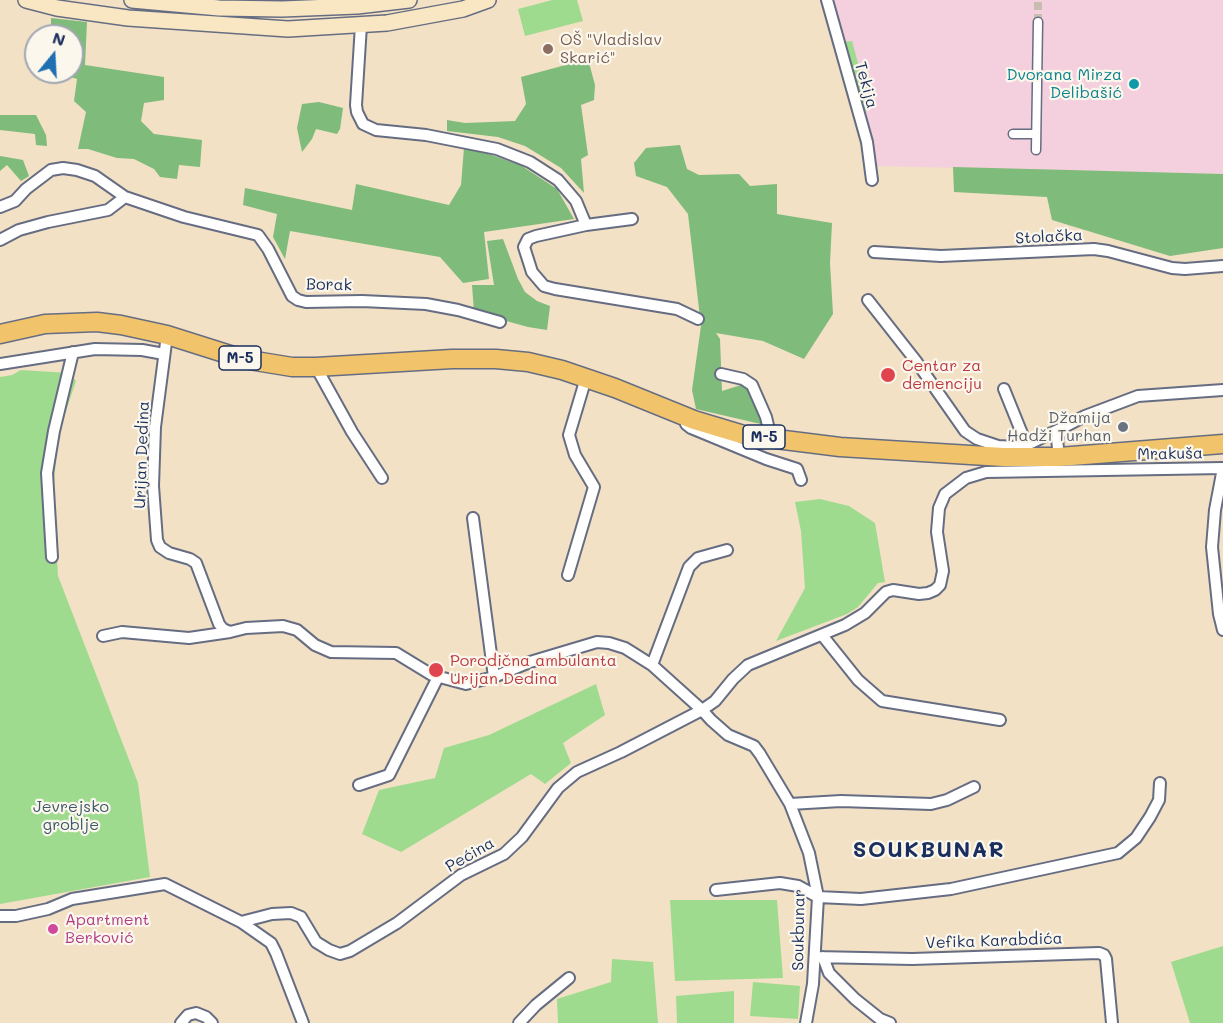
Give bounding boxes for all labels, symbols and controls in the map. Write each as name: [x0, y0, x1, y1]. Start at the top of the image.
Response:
north arrow: [24, 24, 84, 84]
text: N: [50, 26, 68, 50]
place label: OŠ "Vladislav Skarić": [560, 30, 662, 68]
marker: OŠ "Vladislav Skarić": [541, 42, 555, 56]
street label: Tekija: [850, 59, 882, 111]
place label: Dvorana Mirza Delibašić: [1007, 65, 1122, 103]
marker: Dvorana Mirza Delibašić: [1127, 77, 1141, 91]
street label: Stolačka: [1015, 226, 1083, 248]
street label: Borak: [306, 275, 352, 295]
road number: M-5: [219, 346, 261, 370]
place label: Centar za demenciju: [902, 356, 982, 394]
marker: Centar za demenciju: [879, 366, 897, 384]
street label: Urijan Dedina: [131, 401, 153, 509]
place label: Džamija Hadži Turhan: [1007, 408, 1111, 446]
marker: Džamija Hadži Turhan: [1116, 420, 1130, 434]
road number: M-5: [743, 425, 785, 449]
street label: Mrakuša: [1137, 444, 1203, 464]
place label: Porodična ambulanta Urijan Dedina: [450, 651, 617, 689]
marker: Porodična ambulanta Urijan Dedina: [427, 661, 445, 679]
park label: Jevrejsko groblje: [33, 797, 109, 835]
street label: Pećina: [442, 833, 498, 877]
district label: SOUKBUNAR: [853, 837, 1005, 863]
street label: Soukbunar: [789, 889, 809, 971]
place label: Apartment Berković: [65, 910, 150, 948]
marker: Apartment Berković: [46, 922, 60, 936]
street label: Vefika Karabdića: [925, 929, 1063, 953]

